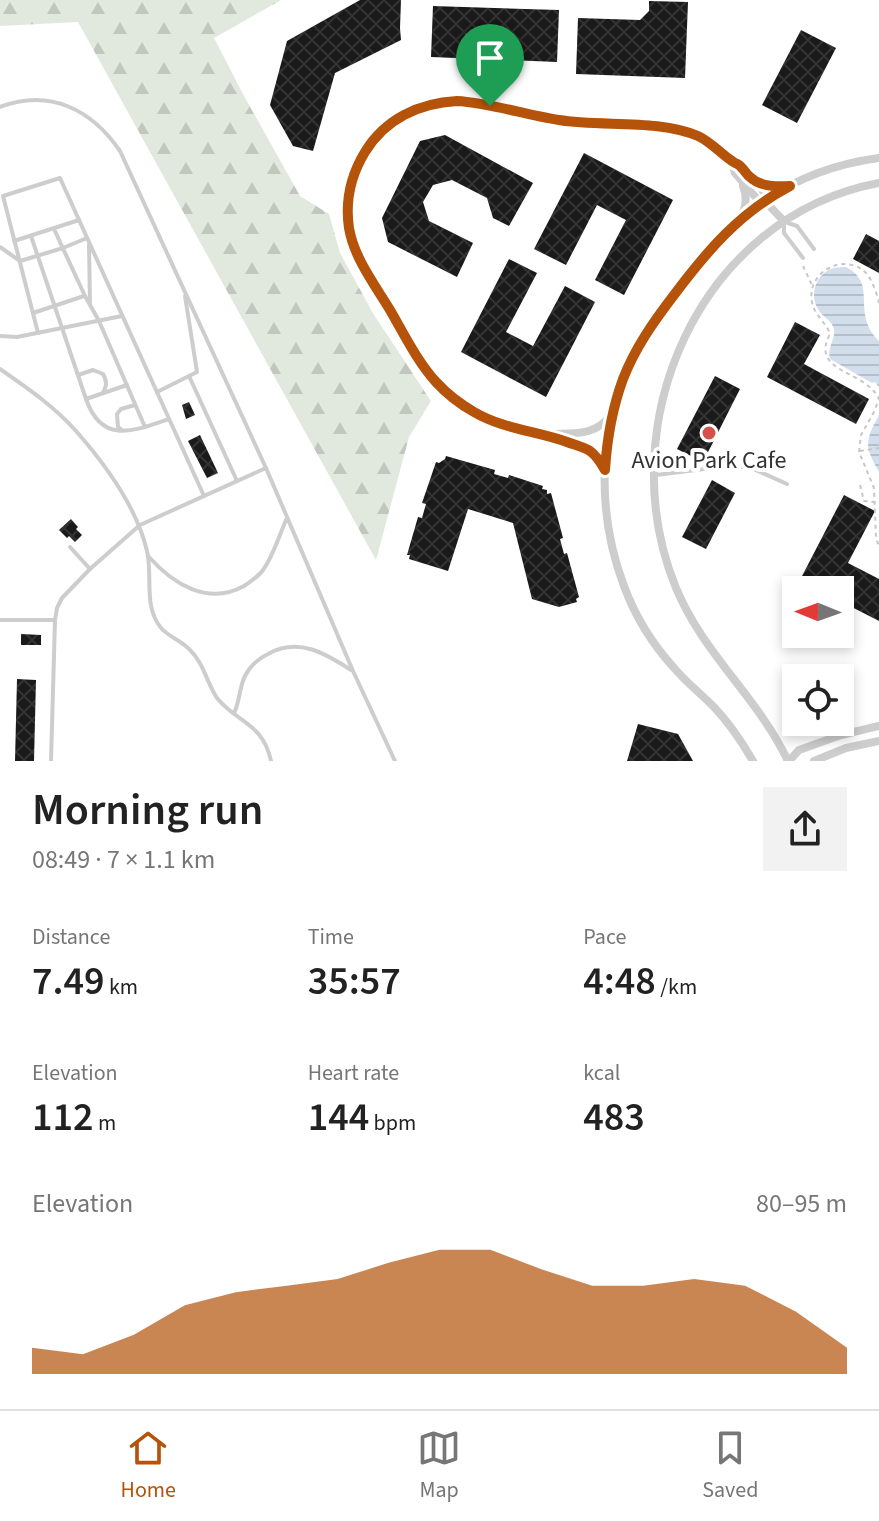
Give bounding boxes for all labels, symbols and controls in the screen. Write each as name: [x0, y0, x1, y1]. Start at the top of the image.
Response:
pin: [456, 24, 524, 106]
icon: arrive: [468, 36, 512, 80]
marker: Avion Park Cafe: [700, 424, 718, 442]
place label: Avion Park Cafe: [631, 443, 787, 478]
north arrow: [782, 576, 854, 648]
map controls: [782, 576, 854, 736]
button: locate: [782, 664, 854, 736]
text: Morning run: [32, 779, 263, 842]
button: share: [763, 787, 847, 871]
text: 08:49 · 7 × 1.1 km: [32, 841, 215, 878]
text: Distance: [32, 921, 110, 953]
text: Time: [308, 921, 354, 953]
text: Pace: [583, 921, 626, 953]
text: 7.49: [32, 953, 105, 1010]
text: 35:57: [308, 953, 401, 1010]
text: 4:48: [583, 953, 656, 1010]
text: km: [105, 971, 138, 1003]
text: /km: [656, 971, 697, 1003]
text: Elevation: [32, 1057, 118, 1089]
text: Heart rate: [308, 1057, 399, 1089]
text: kcal: [583, 1057, 620, 1089]
text: 112: [32, 1089, 94, 1146]
text: 144: [308, 1089, 369, 1146]
text: 483: [583, 1089, 645, 1146]
text: m: [94, 1107, 116, 1139]
text: bpm: [369, 1107, 416, 1139]
text: Elevation: [32, 1185, 133, 1222]
text: 80–95 m: [756, 1185, 847, 1222]
tab: Home: [121, 1426, 176, 1506]
tab: Map: [417, 1426, 461, 1506]
tab: Saved: [702, 1426, 758, 1506]

